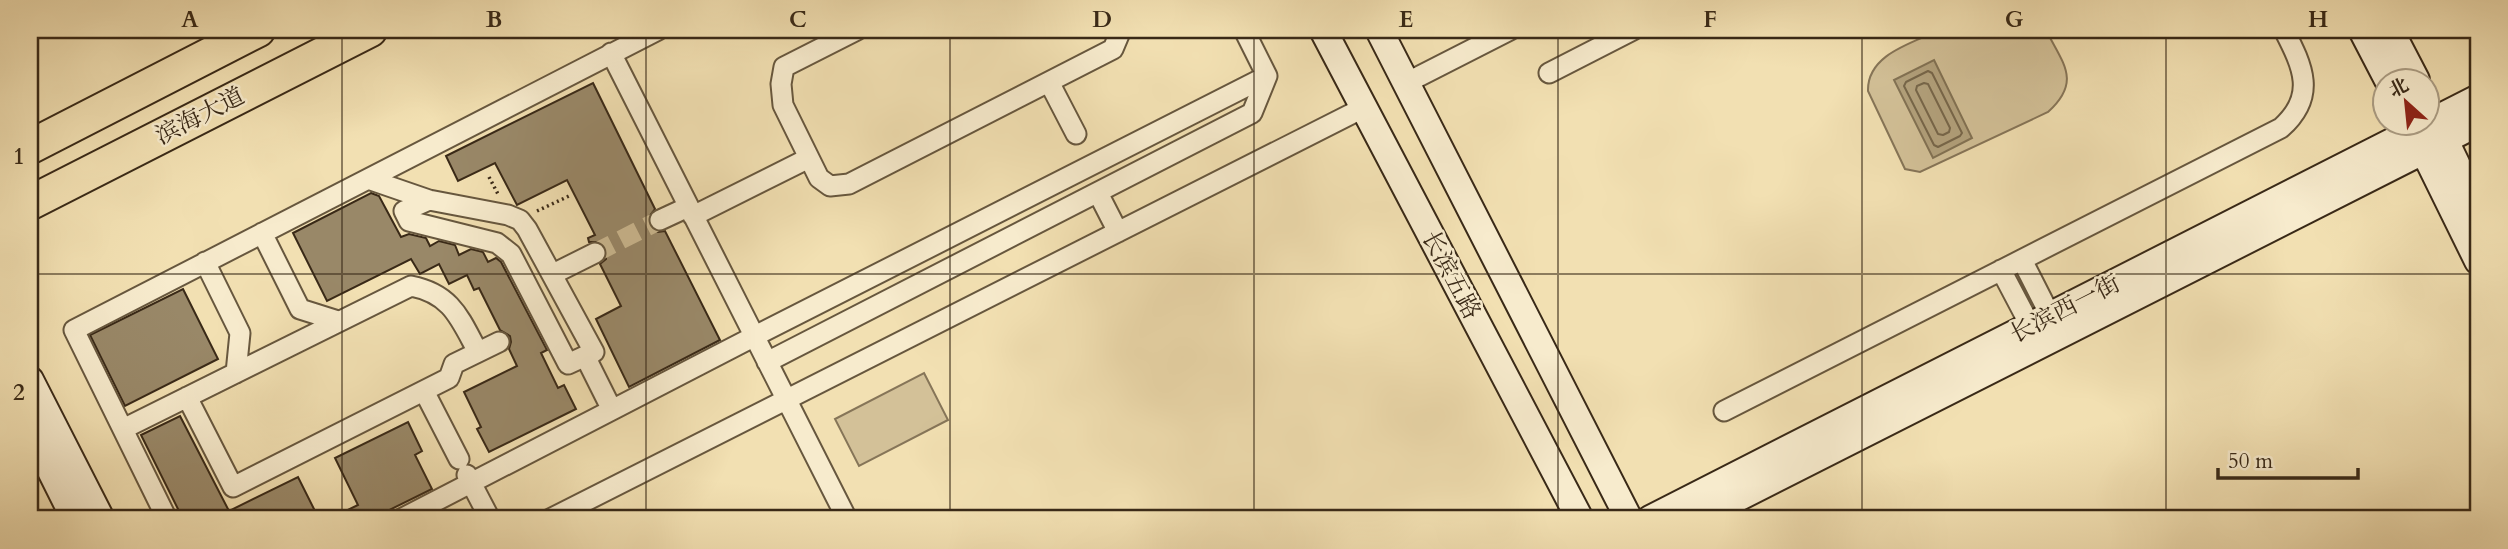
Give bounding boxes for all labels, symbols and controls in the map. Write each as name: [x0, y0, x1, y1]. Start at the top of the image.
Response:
text: A: [181, 4, 199, 35]
text: B: [486, 4, 502, 35]
text: C: [789, 4, 807, 35]
text: D: [1092, 4, 1112, 35]
text: E: [1399, 4, 1413, 35]
text: F: [1703, 4, 1717, 35]
text: G: [2005, 4, 2024, 35]
text: H: [2308, 4, 2328, 35]
north arrow: [2372, 66, 2442, 136]
text: 北: [2384, 72, 2413, 104]
street label: 滨海大道: [150, 80, 250, 152]
text: 1: [13, 141, 25, 172]
street label: 长滨五路: [1414, 225, 1488, 325]
street label: 长滨西一街: [2004, 267, 2126, 351]
text: 2: [13, 377, 25, 408]
scale bar: [2218, 437, 2358, 481]
text: 50 m: [2228, 447, 2273, 476]

